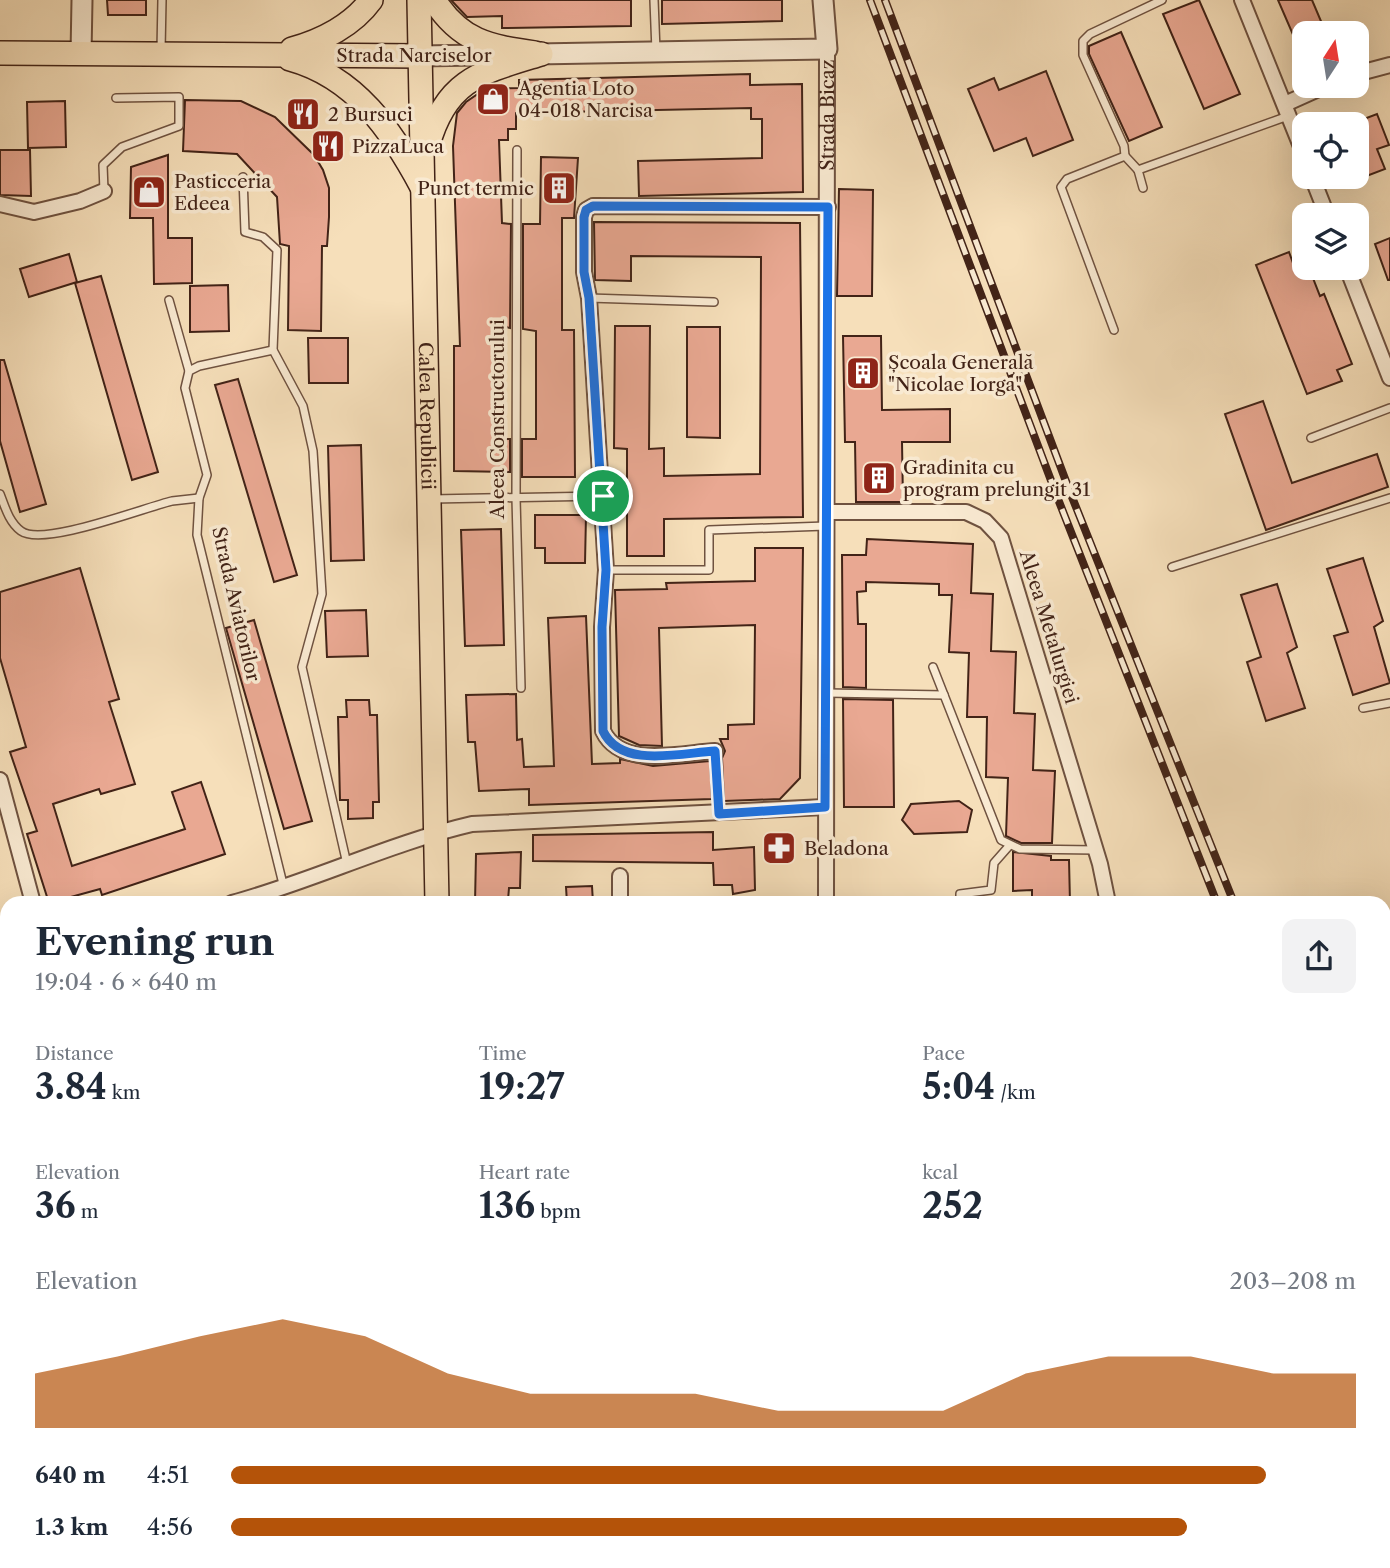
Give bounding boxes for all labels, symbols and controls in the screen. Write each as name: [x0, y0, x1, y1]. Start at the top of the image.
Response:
north arrow: [1292, 21, 1368, 98]
map controls: [1292, 21, 1369, 280]
street label: Strada Narciselor: [336, 44, 492, 67]
street label: Strada Bicaz: [815, 59, 838, 171]
place label: Agentia Loto 04-018 Narcisa: [517, 77, 653, 122]
shop icon: Agentia Loto 04-018 Narcisa: [474, 80, 512, 118]
restaurant icon: 2 Bursuci: [284, 95, 322, 133]
place label: 2 Bursuci: [328, 103, 413, 126]
button: locate: [1292, 112, 1369, 189]
restaurant icon: PizzaLuca: [309, 127, 347, 165]
place label: PizzaLuca: [352, 135, 444, 158]
building icon: Punct termic: [540, 169, 578, 207]
place label: Pasticceria Edeea: [174, 170, 271, 215]
shop icon: Pasticceria Edeea: [130, 173, 168, 211]
place label: Punct termic: [417, 177, 534, 200]
button: layers: [1292, 203, 1369, 280]
street label: Aleea Constructorului: [486, 319, 509, 520]
street label: Calea Republicii: [414, 342, 440, 490]
place label: Școala Generală "Nicolae Iorga": [888, 351, 1034, 396]
building icon: Școala Generală "Nicolae Iorga": [844, 354, 882, 392]
place label: Gradinita cu program prelungit 31: [903, 456, 1090, 501]
building icon: Gradinita cu program prelungit 31: [860, 459, 898, 497]
pin: [573, 466, 633, 526]
icon: arrive: [584, 477, 622, 515]
street label: Strada Aviatorilor: [207, 524, 265, 684]
street label: Aleea Metalurgiei: [1014, 546, 1083, 707]
pharmacy icon: Beladona: [760, 829, 798, 867]
place label: Beladona: [804, 837, 889, 860]
text: Evening run: [35, 918, 275, 965]
button: share: [1282, 919, 1356, 993]
text: 19:04 · 6 × 640 m: [35, 968, 217, 996]
text: Distance: [35, 1042, 114, 1065]
text: Time: [479, 1042, 527, 1065]
text: Pace: [922, 1042, 965, 1065]
text: 3.84: [35, 1065, 107, 1108]
text: 19:27: [479, 1065, 565, 1108]
text: 5:04: [922, 1065, 995, 1108]
text: km: [107, 1081, 141, 1104]
text: /km: [995, 1081, 1036, 1104]
text: Elevation: [35, 1161, 120, 1184]
text: Heart rate: [479, 1161, 570, 1184]
text: kcal: [922, 1161, 958, 1184]
text: 36: [35, 1184, 76, 1227]
text: 136: [479, 1184, 535, 1227]
text: 252: [922, 1184, 983, 1227]
text: m: [76, 1200, 98, 1223]
text: bpm: [535, 1200, 581, 1223]
text: Elevation: [35, 1267, 138, 1295]
text: 203–208 m: [1229, 1267, 1356, 1295]
text: 640 m: [35, 1461, 106, 1489]
text: 4:51: [147, 1461, 189, 1489]
text: 1.3 km: [35, 1513, 109, 1541]
text: 4:56: [147, 1513, 193, 1541]

